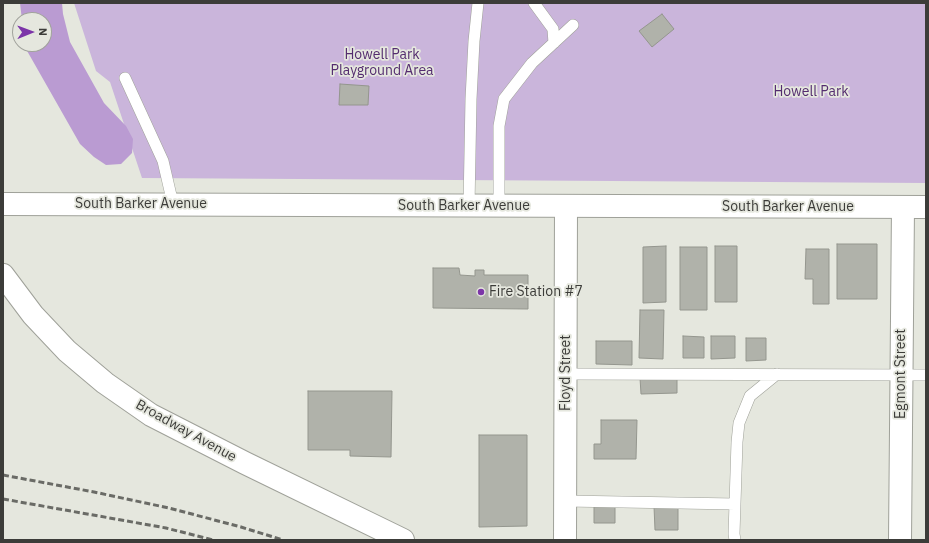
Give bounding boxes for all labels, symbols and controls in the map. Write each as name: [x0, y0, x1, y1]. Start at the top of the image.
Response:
north arrow: [12, 12, 52, 52]
text: N: [36, 28, 50, 36]
park label: Howell Park Playground Area: [330, 47, 434, 80]
park label: Howell Park: [773, 84, 849, 100]
street label: South Barker Avenue: [75, 196, 207, 212]
street label: South Barker Avenue: [398, 198, 530, 214]
street label: South Barker Avenue: [722, 199, 854, 215]
place label: Fire Station #7: [489, 284, 583, 300]
marker: Fire Station #7: [476, 287, 486, 297]
street label: Egmont Street: [893, 329, 909, 419]
street label: Floyd Street: [558, 335, 574, 411]
street label: Broadway Avenue: [133, 396, 239, 466]

